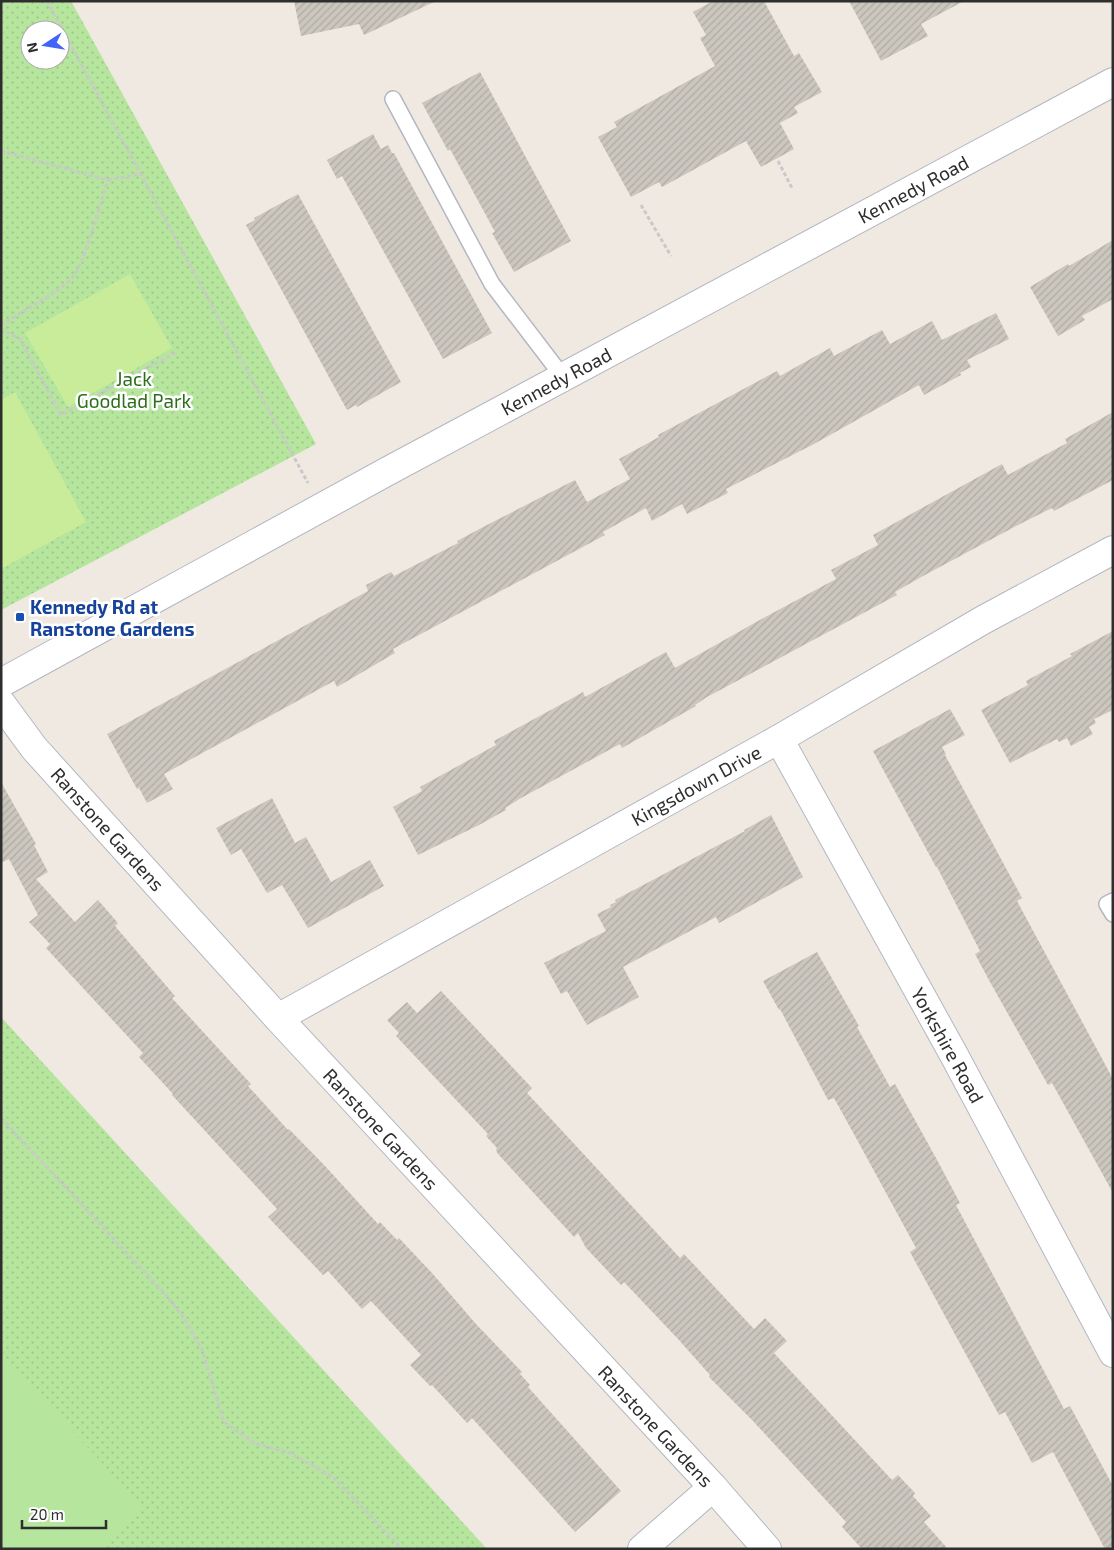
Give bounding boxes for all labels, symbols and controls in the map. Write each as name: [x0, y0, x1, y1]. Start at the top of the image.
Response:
north arrow: [20, 20, 70, 70]
text: N: [22, 41, 41, 55]
street label: Kennedy Road: [854, 150, 972, 228]
street label: Kennedy Road: [497, 342, 615, 420]
park label: Jack Goodlad Park: [77, 367, 192, 412]
place label: Kennedy Rd at Ranstone Gardens: [30, 595, 195, 640]
marker: Kennedy Rd at Ranstone Gardens: [14, 611, 26, 623]
street label: Kingsdown Drive: [627, 740, 765, 830]
street label: Ranstone Gardens: [47, 763, 169, 895]
street label: Yorkshire Road: [907, 983, 989, 1107]
street label: Ranstone Gardens: [319, 1063, 443, 1195]
street label: Ranstone Gardens: [594, 1360, 718, 1492]
scale bar: [22, 1498, 106, 1530]
text: 20 m: [30, 1505, 64, 1523]

